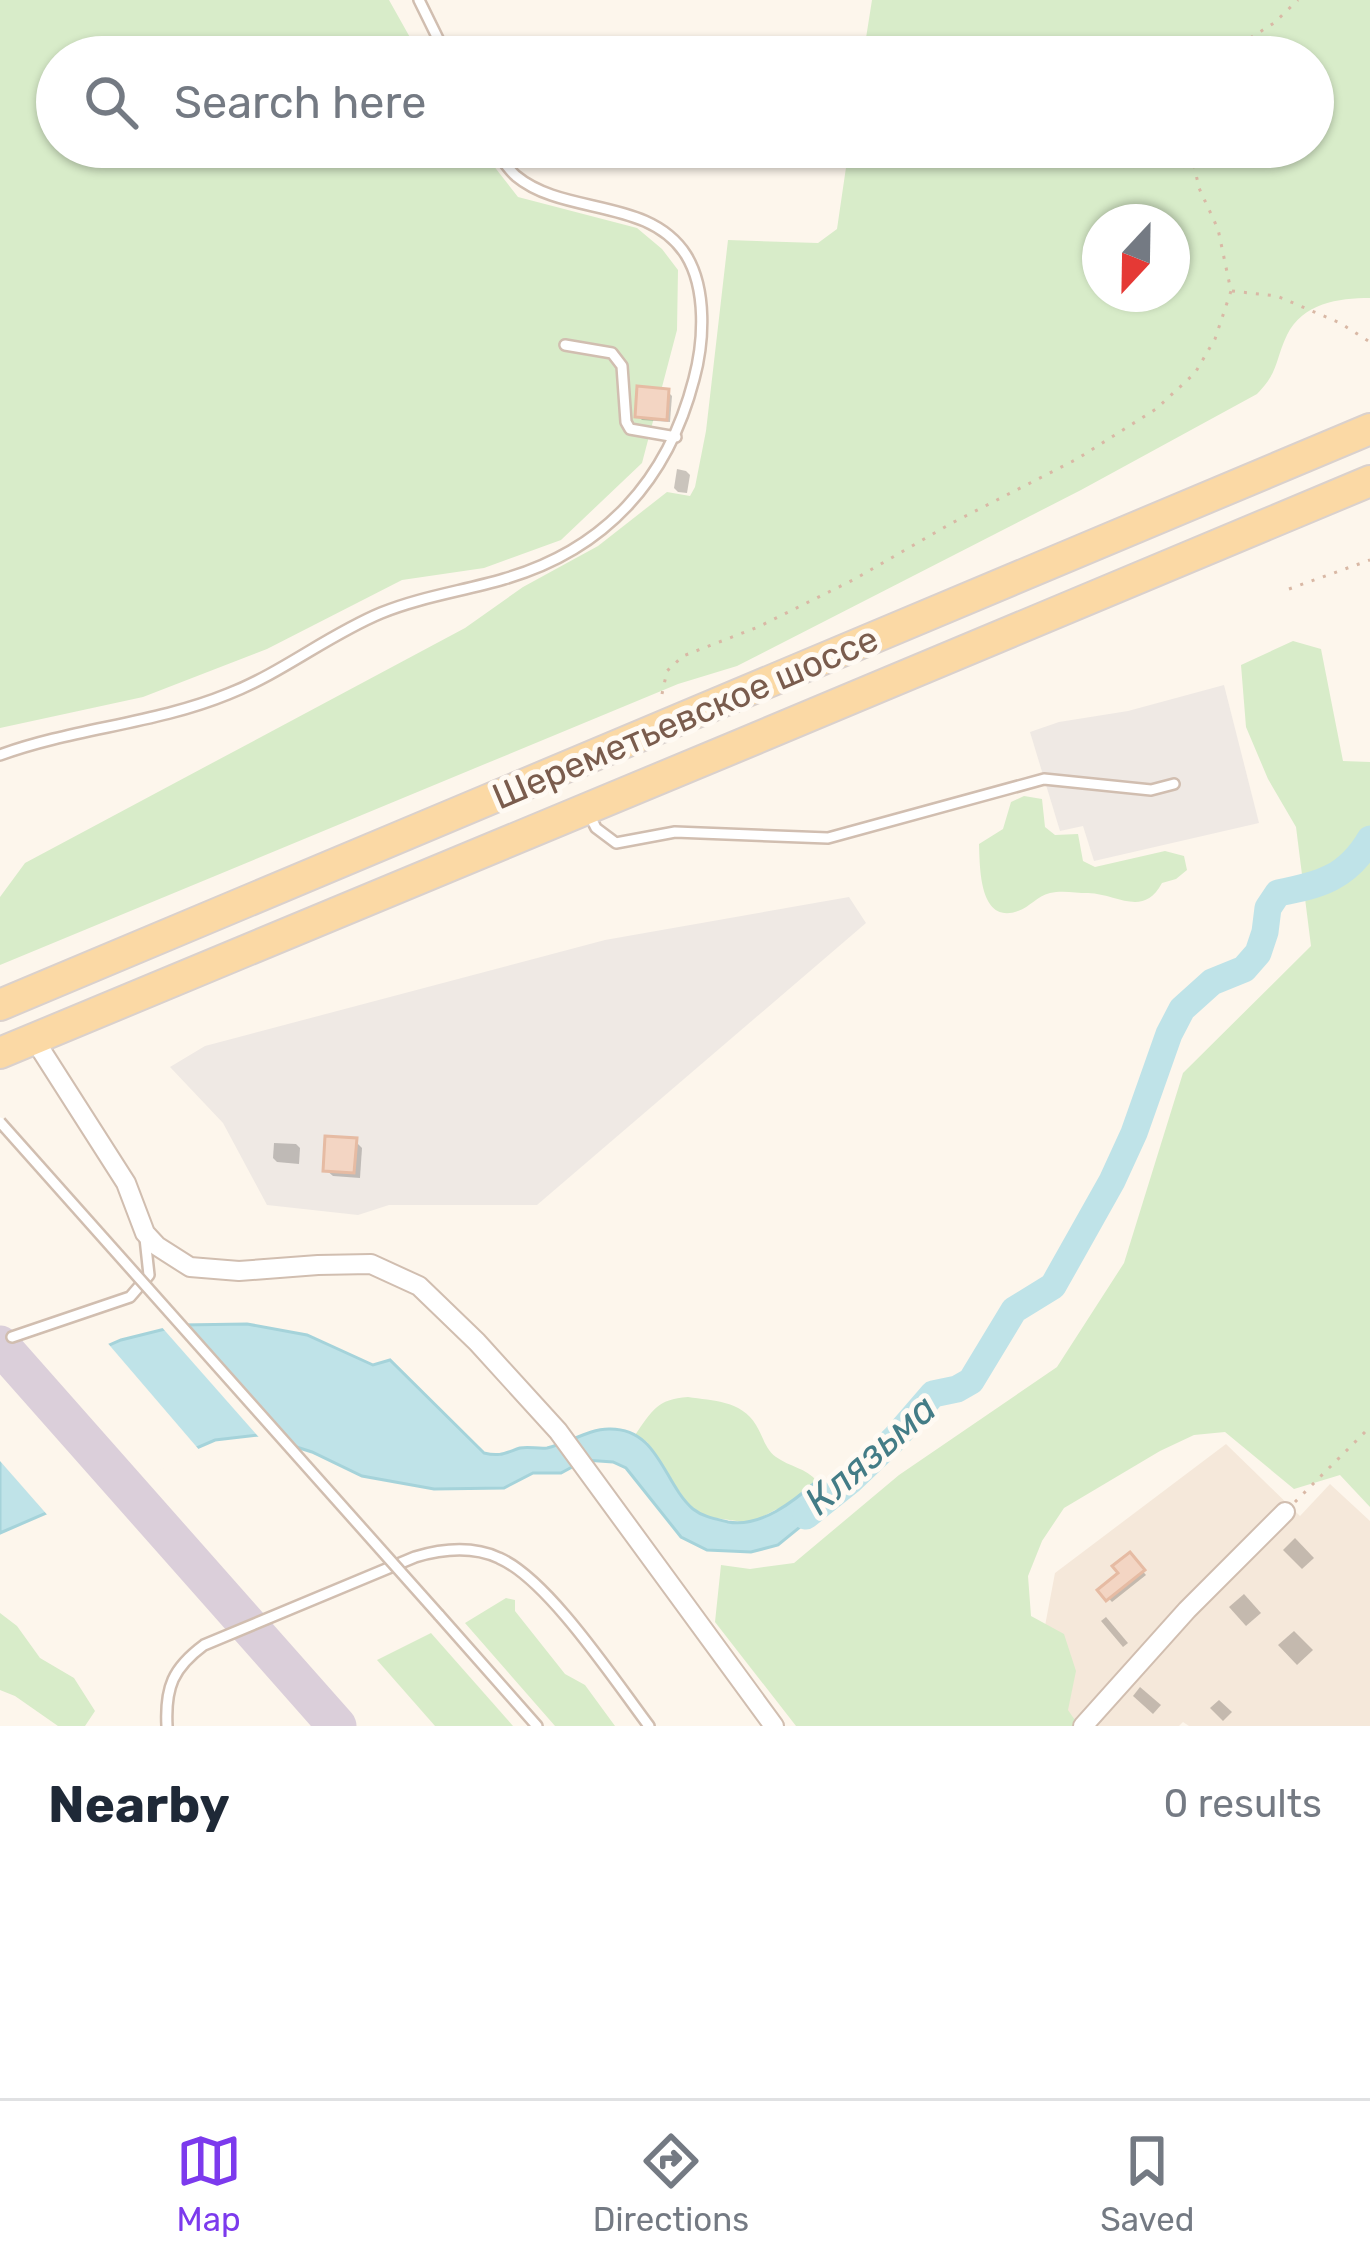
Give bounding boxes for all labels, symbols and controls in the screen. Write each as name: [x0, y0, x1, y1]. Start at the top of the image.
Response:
search box: [36, 36, 1334, 168]
icon: search: [78, 69, 144, 135]
text: Search here: [174, 76, 426, 129]
north arrow: [1082, 204, 1190, 312]
street label: Шереметьевское шоссе: [486, 617, 884, 818]
water label: Клязьма: [796, 1385, 946, 1524]
text: Nearby: [48, 1774, 230, 1835]
text: 0 results: [1163, 1781, 1322, 1827]
tab: Map: [176, 2128, 242, 2239]
tab: Directions: [593, 2128, 749, 2239]
tab: Saved: [1100, 2128, 1194, 2239]

